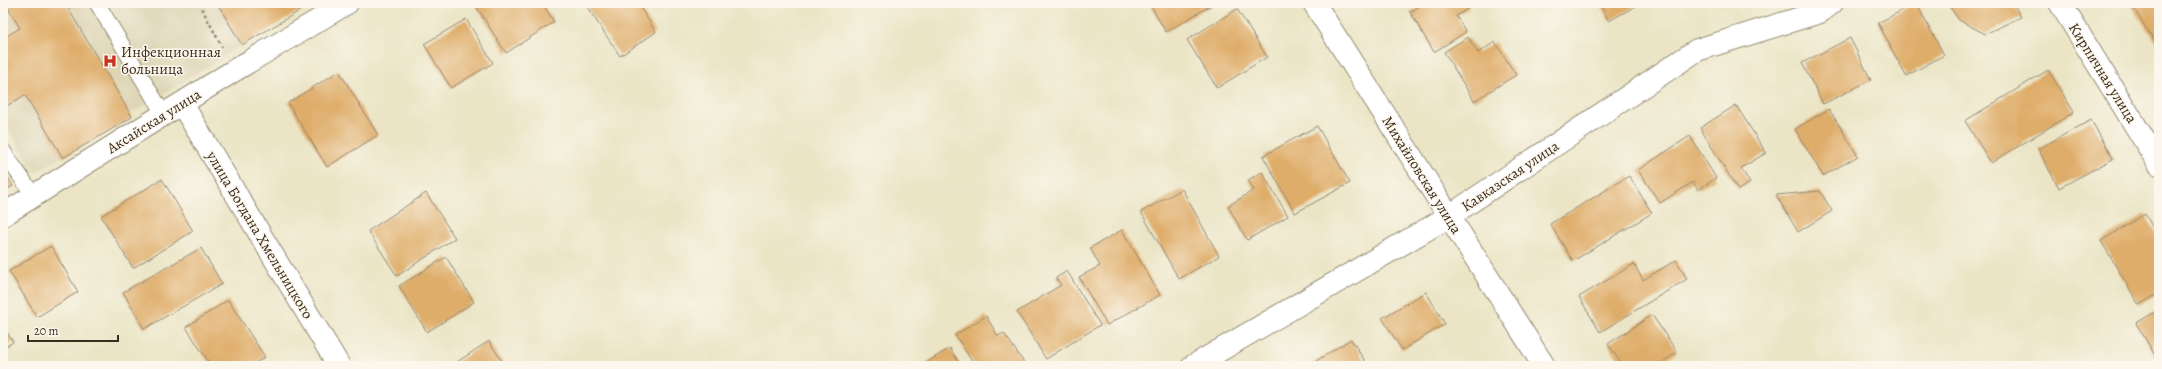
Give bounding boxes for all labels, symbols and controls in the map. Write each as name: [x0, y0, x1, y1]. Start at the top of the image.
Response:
street label: Кирпичная улица: [2064, 19, 2142, 127]
place label: Инфекционная больница: [121, 42, 221, 79]
hospital icon: Инфекционная больница: [102, 53, 118, 69]
street label: Аксайская улица: [102, 84, 205, 158]
street label: Михайловская улица: [1378, 112, 1466, 238]
street label: Кавказская улица: [1457, 136, 1563, 216]
street label: улица Богдана Хмельницкого: [201, 147, 318, 323]
scale bar: [28, 317, 118, 343]
text: 20 m: [34, 323, 58, 339]

